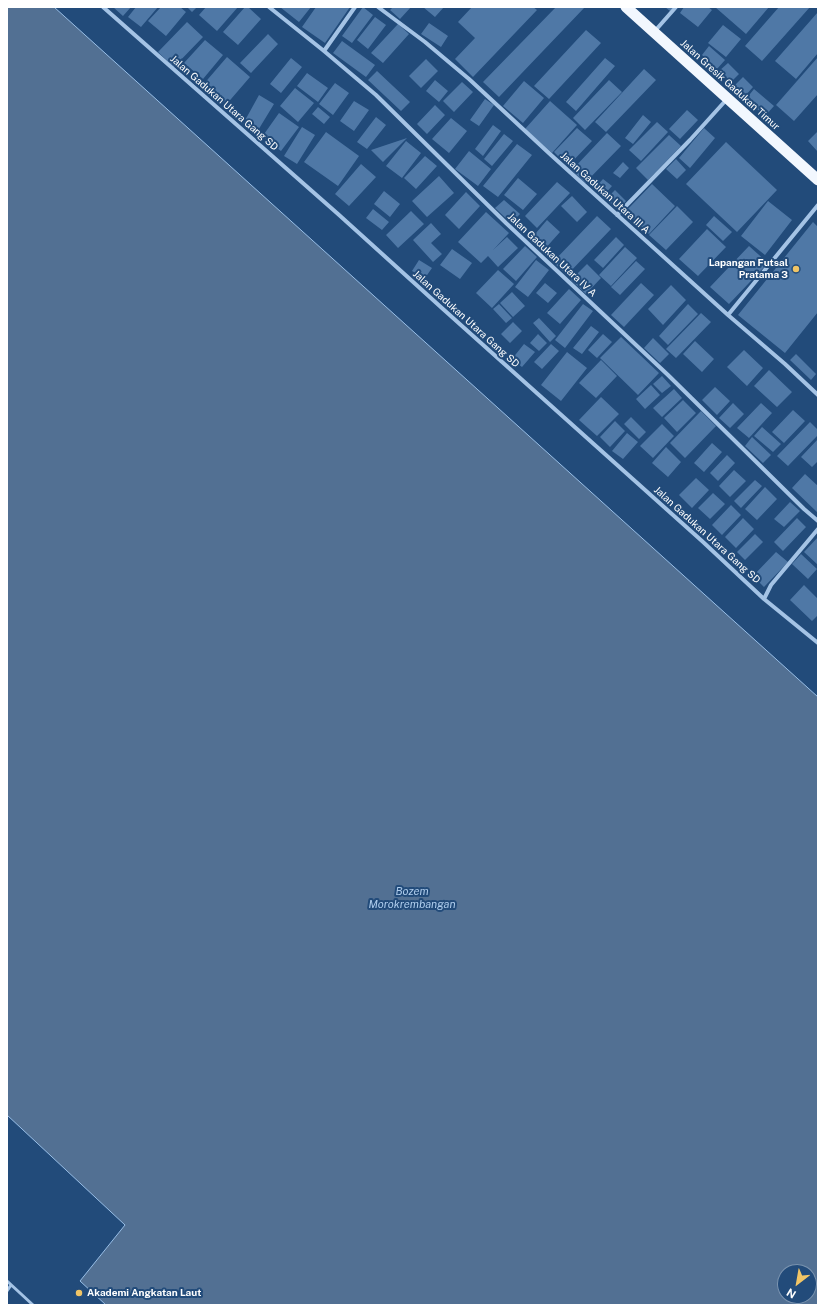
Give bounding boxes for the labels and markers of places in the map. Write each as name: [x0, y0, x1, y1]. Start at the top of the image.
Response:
place label: Lapangan Futsal Pratama 3: [709, 257, 788, 280]
marker: Lapangan Futsal Pratama 3: [791, 264, 801, 274]
place label: Akademi Angkatan Laut: [87, 1287, 201, 1299]
marker: Akademi Angkatan Laut: [74, 1288, 84, 1298]

